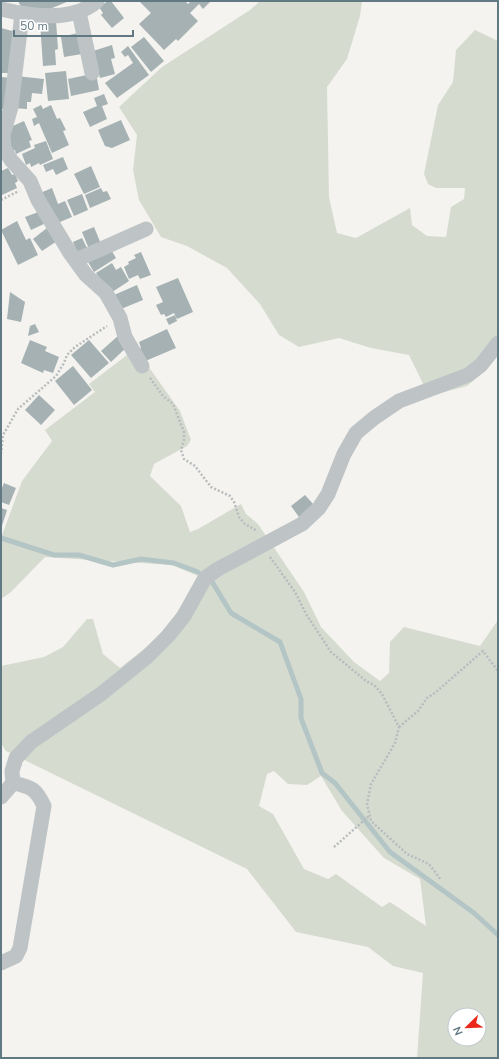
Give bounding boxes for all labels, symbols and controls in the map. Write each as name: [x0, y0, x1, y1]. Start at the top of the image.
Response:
scale bar: [14, 12, 133, 38]
text: 50 m: [20, 18, 48, 34]
north arrow: [447, 1007, 487, 1047]
text: N: [450, 1024, 467, 1037]

